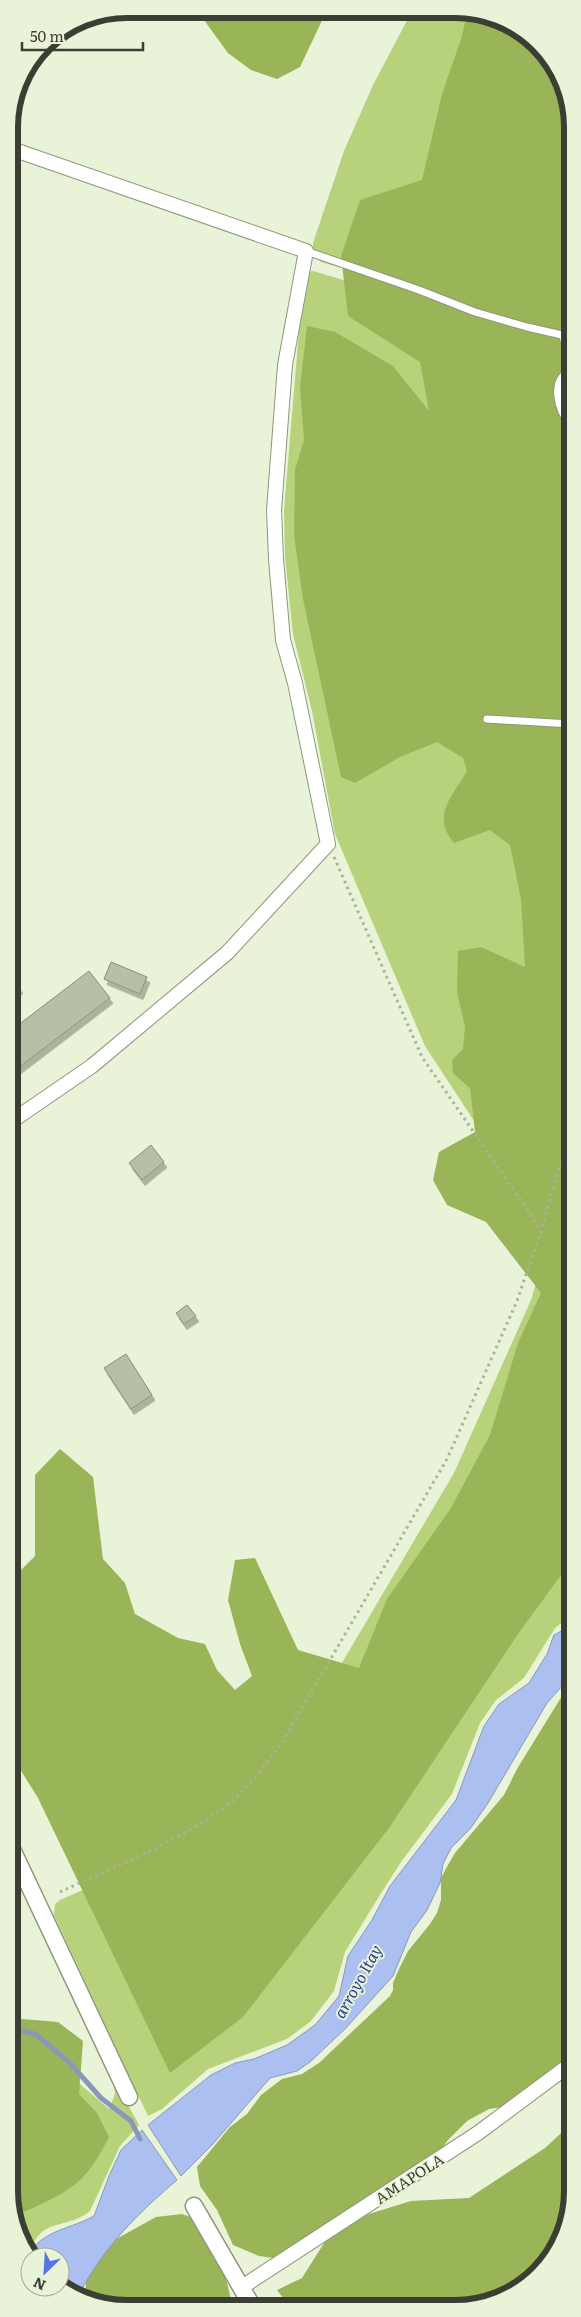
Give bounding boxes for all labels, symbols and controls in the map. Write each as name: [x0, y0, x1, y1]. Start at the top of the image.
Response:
scale bar: [22, 20, 144, 52]
text: 50 m: [30, 24, 64, 47]
water label: arroyo Itay: [327, 1940, 387, 2022]
street label: AMAPOLA: [370, 2147, 448, 2209]
north arrow: [20, 2247, 70, 2297]
text: N: [29, 2273, 49, 2296]

